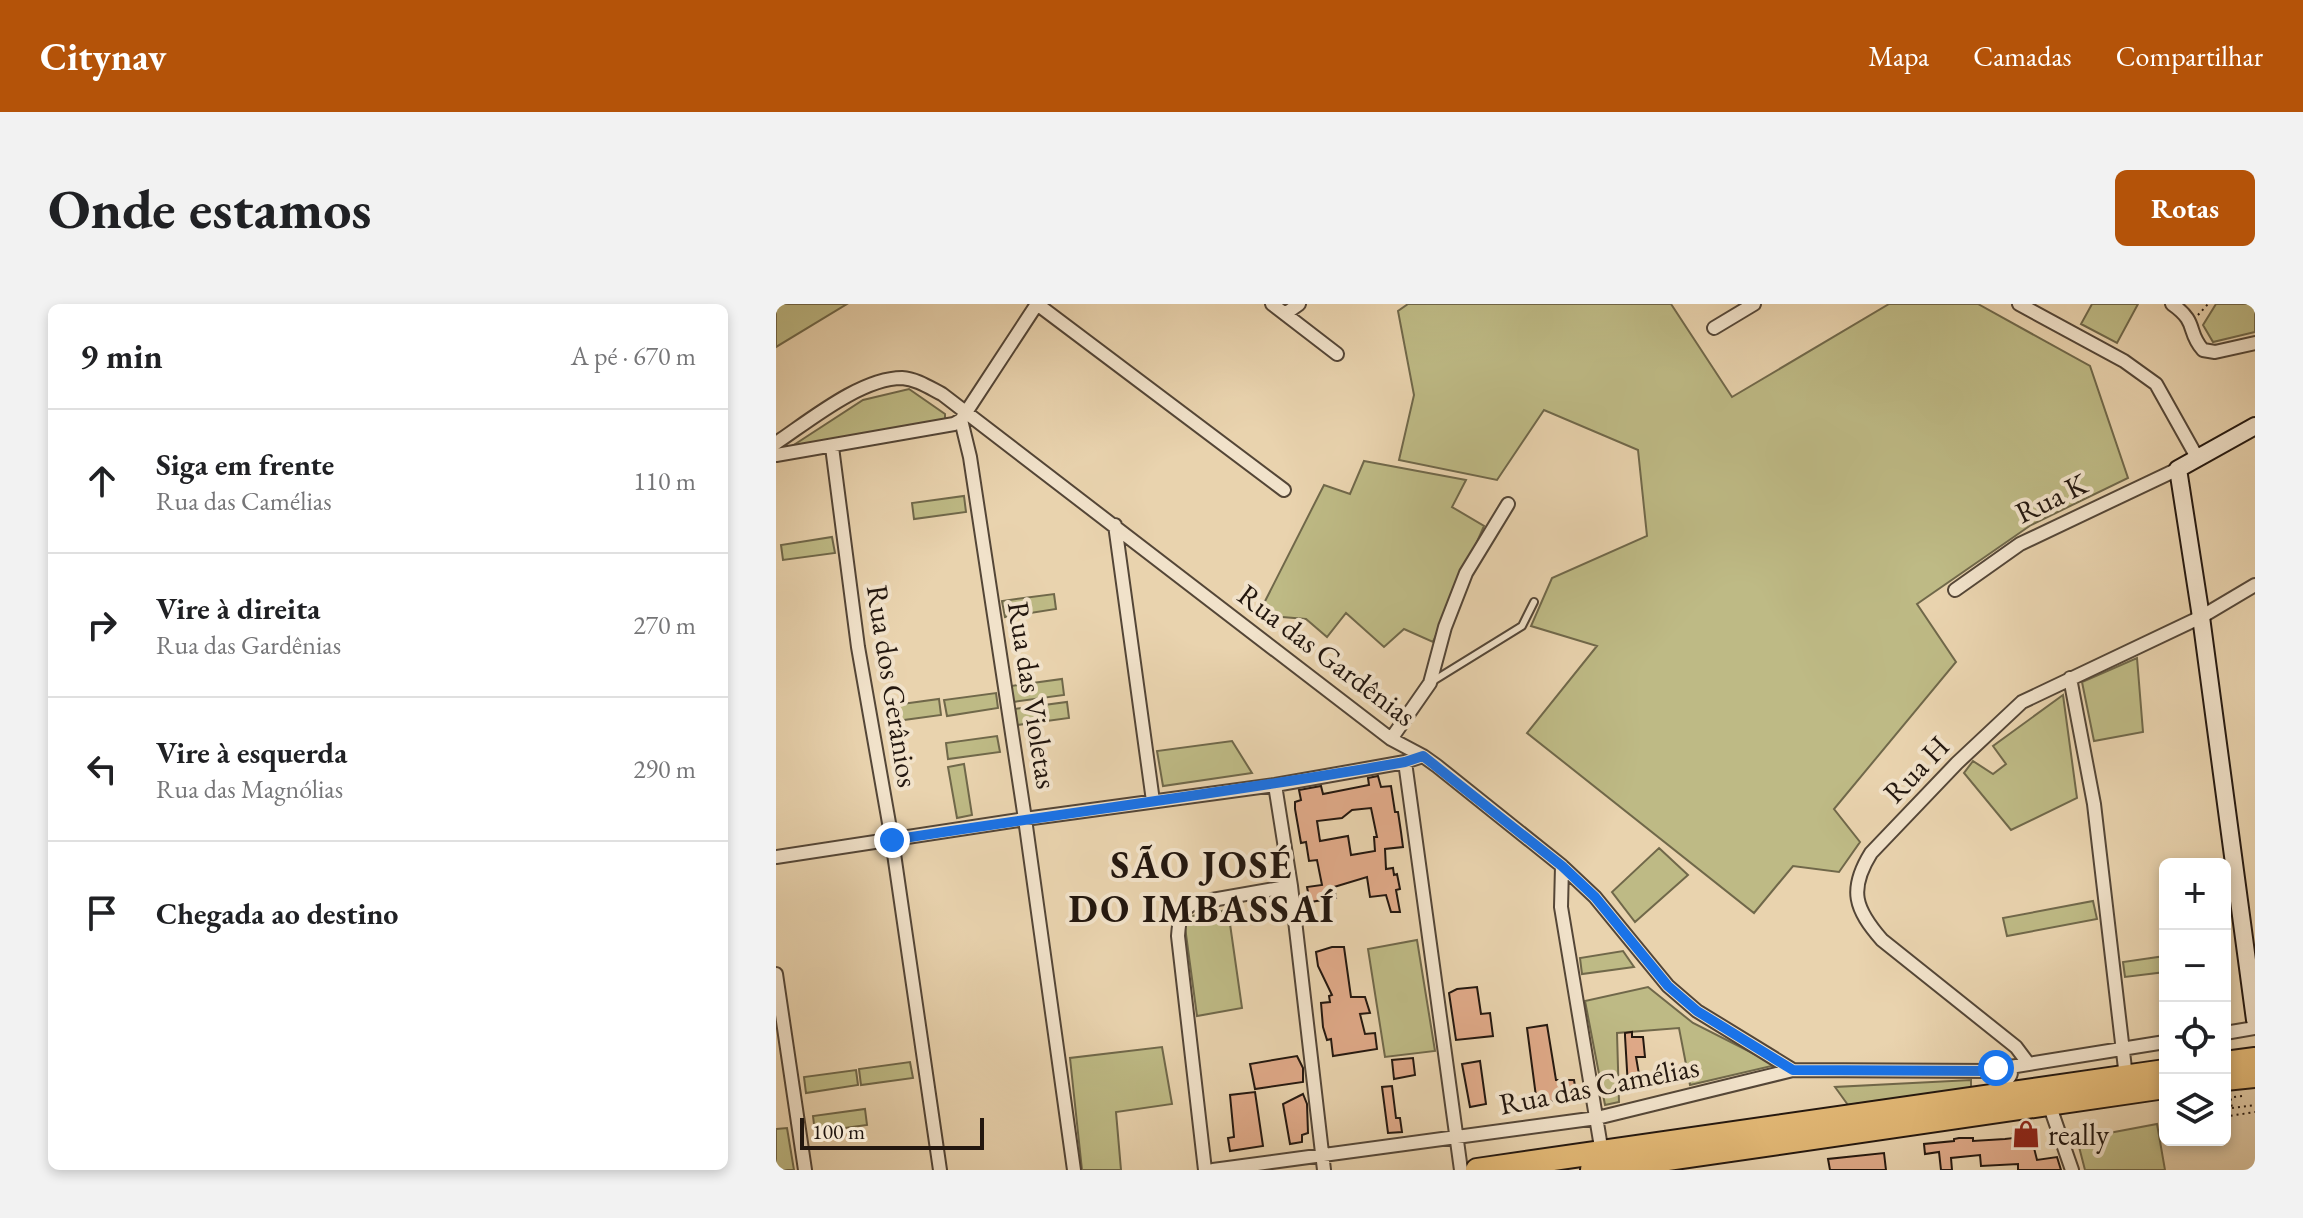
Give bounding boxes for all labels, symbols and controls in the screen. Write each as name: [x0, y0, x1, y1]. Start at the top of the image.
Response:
text: Citynav: [40, 32, 166, 81]
text: Mapa: [1868, 38, 1929, 74]
text: Camadas: [1973, 38, 2072, 74]
text: Compartilhar: [2116, 38, 2263, 74]
button: Rotas: [2115, 170, 2255, 246]
text: Onde estamos: [48, 172, 372, 245]
text: 9 min: [80, 334, 163, 378]
text: A pé · 670 m: [571, 339, 696, 373]
text: Siga em frente: [156, 445, 334, 484]
icon: ahead: [80, 459, 124, 503]
text: 110 m: [633, 464, 696, 498]
street label: Rua K: [2008, 464, 2094, 532]
text: Rua das Camélias: [156, 484, 332, 518]
street label: Rua das Gardênias: [1230, 575, 1424, 735]
street label: Rua dos Gerânios: [858, 582, 928, 790]
text: Vire à direita: [156, 589, 320, 628]
street label: Rua das Violetas: [999, 598, 1067, 792]
icon: right: [80, 603, 124, 647]
text: 270 m: [633, 608, 696, 642]
text: Rua das Gardênias: [156, 628, 341, 662]
street label: Rua H: [1874, 727, 1958, 811]
text: Vire à esquerda: [156, 733, 347, 772]
icon: left: [80, 747, 124, 791]
text: 290 m: [633, 752, 696, 786]
text: Rua das Magnólias: [156, 772, 343, 806]
route end: [874, 822, 910, 858]
district label: SÃO JOSÉ DO IMBASSAÍ: [1068, 840, 1336, 933]
map controls: [2159, 858, 2231, 1146]
button: +: [2159, 858, 2231, 930]
icon: arrive: [80, 891, 124, 935]
text: Chegada ao destino: [156, 894, 398, 933]
button: −: [2159, 930, 2231, 1002]
button: locate: [2159, 1002, 2231, 1074]
street label: Rua das Camélias: [1496, 1047, 1702, 1123]
route start: [1978, 1050, 2014, 1086]
button: layers: [2159, 1074, 2231, 1146]
scale bar: [800, 1114, 984, 1150]
place label: really: [2048, 1115, 2110, 1154]
text: 100 m: [812, 1117, 865, 1146]
shop icon: really: [2011, 1119, 2041, 1149]

